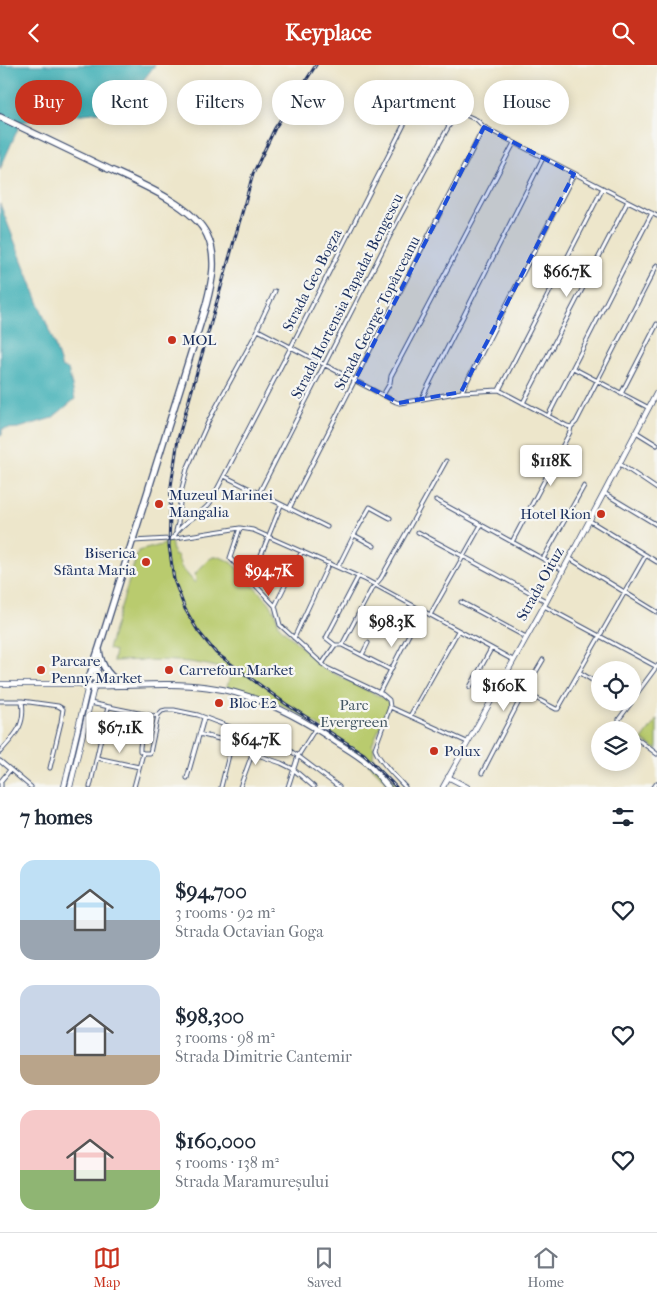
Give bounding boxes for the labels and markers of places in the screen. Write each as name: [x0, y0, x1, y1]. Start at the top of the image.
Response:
pin: $66.7K: [526, 255, 608, 298]
place label: MOL: [182, 331, 216, 349]
marker: MOL: [166, 334, 178, 346]
pin: $118K: [516, 445, 586, 487]
place label: Muzeul Marinei Mangalia: [169, 486, 273, 521]
marker: Muzeul Marinei Mangalia: [153, 498, 165, 510]
place label: Hotel Rion: [520, 505, 591, 523]
marker: Hotel Rion: [595, 508, 607, 520]
place label: Biserica Sfânta Maria: [54, 544, 137, 579]
pin: $94.7K: [228, 555, 310, 597]
marker: Biserica Sfânta Maria: [140, 556, 152, 568]
pin: $98.3K: [351, 605, 433, 648]
place label: Parcare Penny Market: [51, 652, 143, 687]
place label: Carrefour Market: [179, 661, 294, 679]
marker: Parcare Penny Market: [35, 664, 47, 676]
marker: Carrefour Market: [163, 664, 175, 676]
pin: $160K: [469, 669, 539, 712]
place label: Bloc E2: [229, 694, 277, 712]
marker: Bloc E2: [213, 697, 225, 709]
pin: $67.1K: [79, 711, 161, 754]
pin: $64.7K: [215, 723, 297, 766]
place label: Polux: [444, 742, 481, 760]
marker: Polux: [428, 745, 440, 757]

